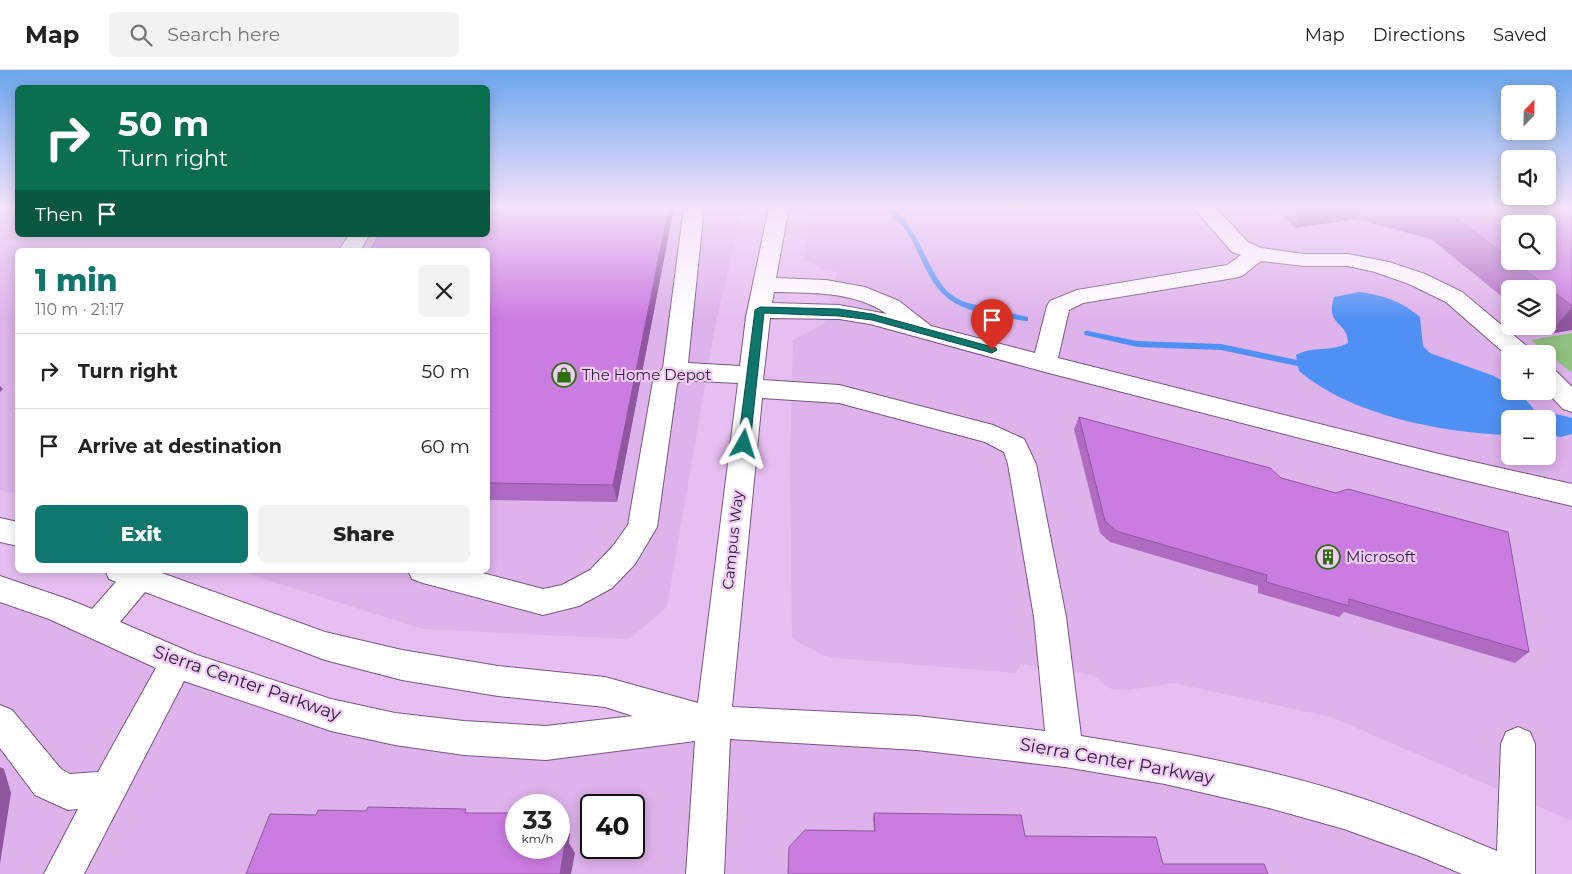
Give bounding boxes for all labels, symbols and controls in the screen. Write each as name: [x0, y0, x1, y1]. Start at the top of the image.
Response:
search box: [109, 12, 459, 57]
text: Map: [25, 20, 79, 49]
icon: search: [127, 21, 155, 49]
text: Search here: [167, 23, 280, 46]
text: Map: [1305, 24, 1345, 46]
text: Directions: [1373, 24, 1465, 46]
text: Saved: [1493, 24, 1547, 46]
north arrow: [1501, 85, 1556, 140]
map controls: [1501, 85, 1556, 465]
text: 50 m: [118, 102, 209, 145]
icon: right: [35, 105, 100, 170]
text: Turn right: [118, 145, 228, 172]
button: sound: [1501, 150, 1556, 205]
icon: arrive: [93, 200, 121, 228]
text: Then: [35, 203, 83, 226]
button: search: [1501, 215, 1556, 270]
text: 1 min: [35, 262, 118, 299]
button: close: [418, 265, 470, 317]
button: layers: [1501, 280, 1556, 335]
pin: [971, 299, 1013, 350]
text: 110 m · 21:17: [35, 300, 124, 319]
icon: arrive: [978, 306, 1006, 334]
button: +: [1501, 345, 1556, 400]
icon: right: [35, 357, 63, 385]
text: Turn right: [78, 360, 178, 383]
text: 50 m: [422, 360, 470, 383]
shop icon: The Home Depot: [551, 362, 577, 388]
place label: The Home Depot: [582, 365, 711, 384]
button: −: [1501, 410, 1556, 465]
position arrow: [717, 417, 769, 469]
icon: arrive: [35, 432, 63, 460]
text: Arrive at destination: [78, 435, 282, 458]
text: 60 m: [421, 435, 470, 458]
street label: Campus Way: [718, 489, 747, 590]
button: Exit: [35, 505, 248, 563]
button: Share: [258, 505, 470, 563]
building icon: Microsoft: [1315, 544, 1341, 570]
place label: Microsoft: [1346, 547, 1416, 566]
street label: Sierra Center Parkway: [150, 641, 344, 726]
street label: Sierra Center Parkway: [1018, 733, 1216, 789]
speed limit sign: 40: [580, 794, 645, 859]
text: 33: [523, 805, 552, 835]
text: km/h: [521, 831, 554, 846]

